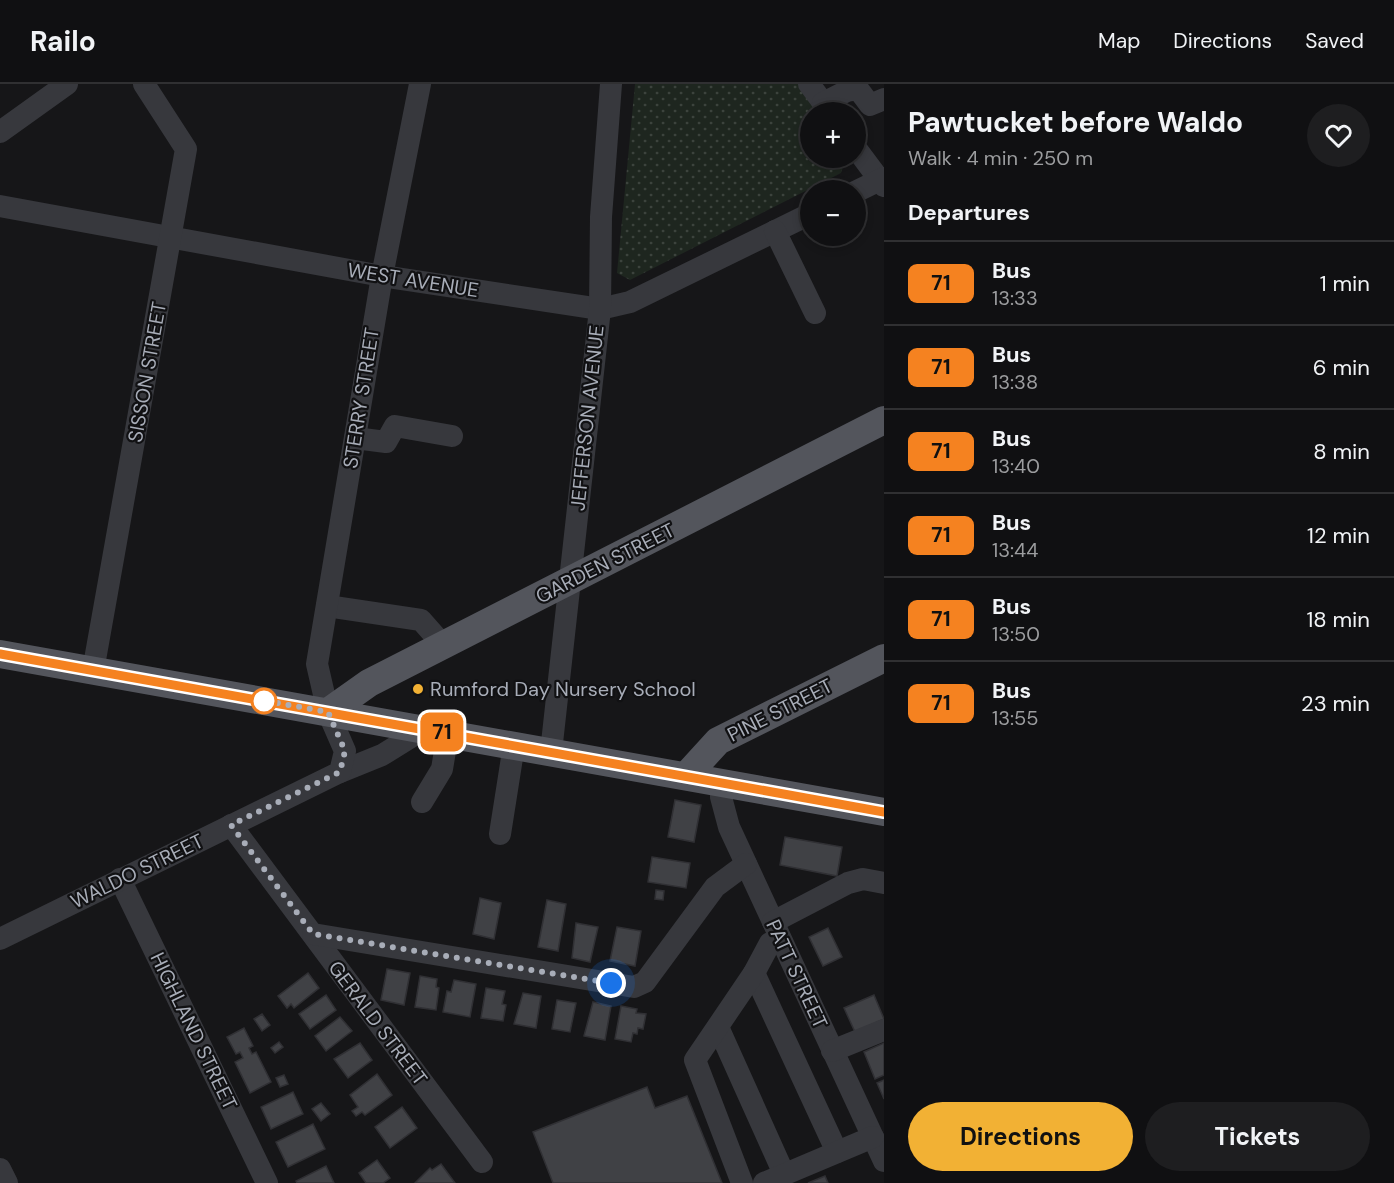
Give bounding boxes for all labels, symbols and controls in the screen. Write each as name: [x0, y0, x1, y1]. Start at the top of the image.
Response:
text: Railo: [30, 23, 96, 60]
text: Map: [1098, 27, 1140, 55]
text: Directions: [1173, 27, 1272, 55]
text: Saved: [1305, 27, 1364, 55]
map controls: [800, 102, 866, 246]
button: +: [800, 102, 866, 168]
text: Pawtucket before Waldo: [908, 104, 1243, 141]
button: heart: [1307, 104, 1370, 167]
text: Walk · 4 min · 250 m: [908, 145, 1093, 171]
button: −: [800, 180, 866, 246]
text: Departures: [908, 198, 1030, 227]
text: Bus: [992, 256, 1031, 285]
street label: WEST AVENUE: [345, 257, 481, 303]
text: 71: [931, 269, 951, 297]
text: 1 min: [1320, 269, 1370, 298]
text: 13:33: [992, 285, 1038, 311]
street label: SISSON STREET: [122, 300, 172, 444]
street label: JEFFERSON AVENUE: [564, 324, 610, 512]
street label: STERRY STREET: [337, 326, 385, 470]
text: Bus: [992, 340, 1031, 369]
text: 71: [931, 353, 951, 381]
text: 6 min: [1313, 353, 1370, 382]
text: 13:38: [992, 369, 1038, 395]
text: Bus: [992, 424, 1031, 453]
text: 71: [931, 437, 951, 465]
text: 8 min: [1313, 437, 1370, 466]
text: 13:40: [992, 453, 1040, 479]
text: Bus: [992, 508, 1031, 537]
street label: GARDEN STREET: [531, 517, 679, 609]
text: 71: [931, 521, 951, 549]
text: 12 min: [1307, 521, 1370, 550]
text: 13:44: [992, 537, 1038, 563]
text: Bus: [992, 592, 1031, 621]
text: 71: [931, 605, 951, 633]
text: 18 min: [1306, 605, 1370, 634]
text: 13:50: [992, 621, 1040, 647]
street label: PINE STREET: [723, 672, 837, 748]
place label: Rumford Day Nursery School: [430, 676, 696, 702]
text: Bus: [992, 676, 1031, 705]
marker: Rumford Day Nursery School: [411, 682, 425, 696]
unlabelled marker: [251, 688, 277, 714]
text: 71: [931, 689, 951, 717]
text: 23 min: [1301, 689, 1370, 718]
text: 13:55: [992, 705, 1039, 731]
line badge: 71: [415, 712, 469, 752]
text: 71: [432, 718, 452, 746]
street label: WALDO STREET: [66, 828, 208, 914]
street label: PATT STREET: [760, 915, 834, 1033]
street label: HIGHLAND STREET: [145, 948, 243, 1114]
street label: GERALD STREET: [323, 956, 433, 1090]
your location: [596, 968, 626, 998]
button: Directions: [908, 1102, 1133, 1171]
button: Tickets: [1145, 1102, 1370, 1171]

